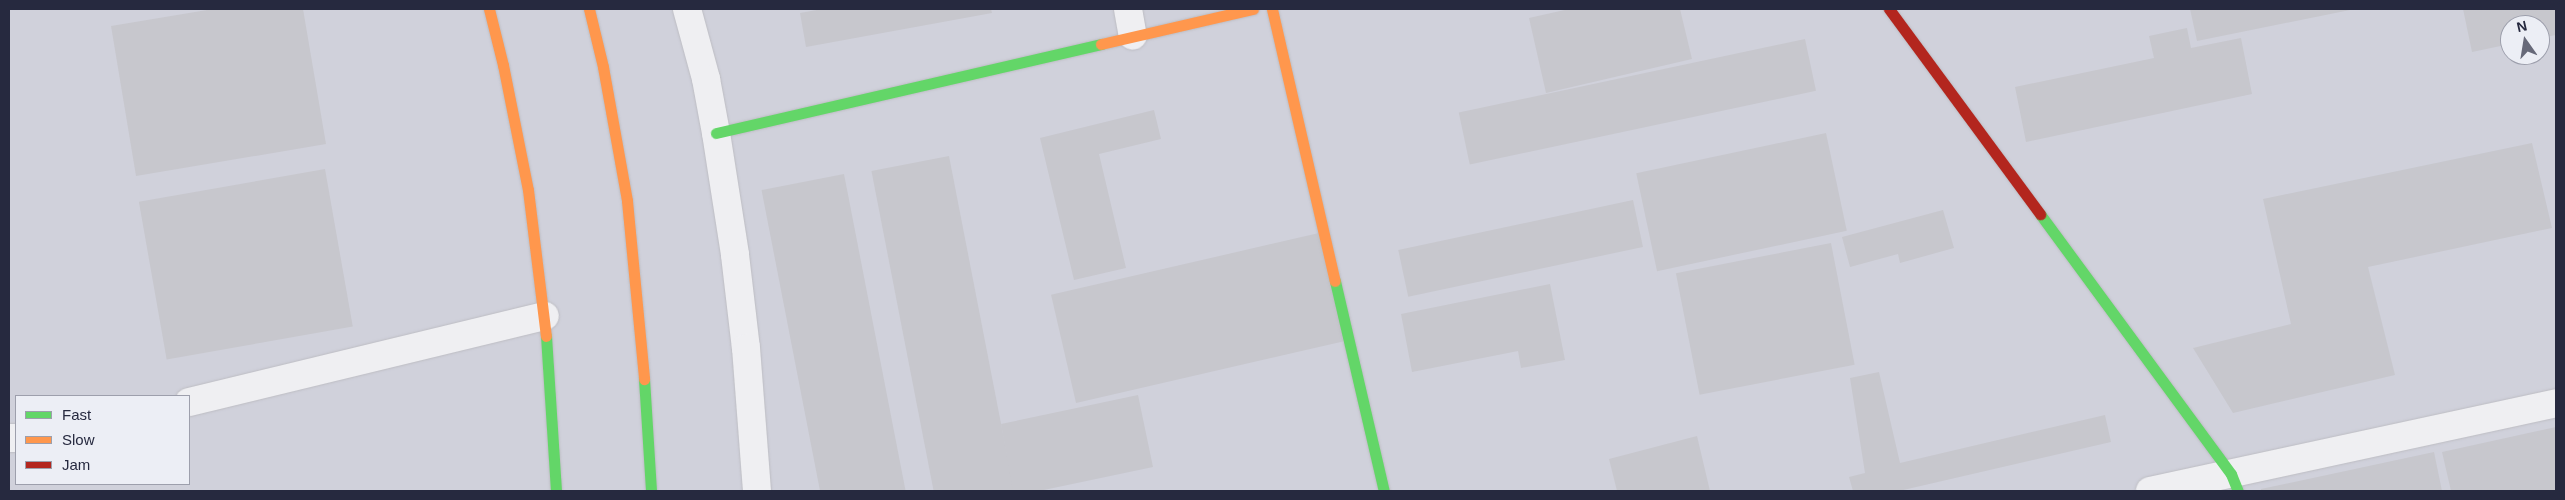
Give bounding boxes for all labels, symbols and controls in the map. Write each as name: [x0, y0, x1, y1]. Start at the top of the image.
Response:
north arrow: [2500, 15, 2550, 65]
text: N: [2515, 17, 2529, 35]
legend: [15, 395, 190, 485]
text: Fast: [62, 406, 91, 423]
text: Slow: [62, 431, 95, 448]
text: Jam: [62, 456, 90, 473]

